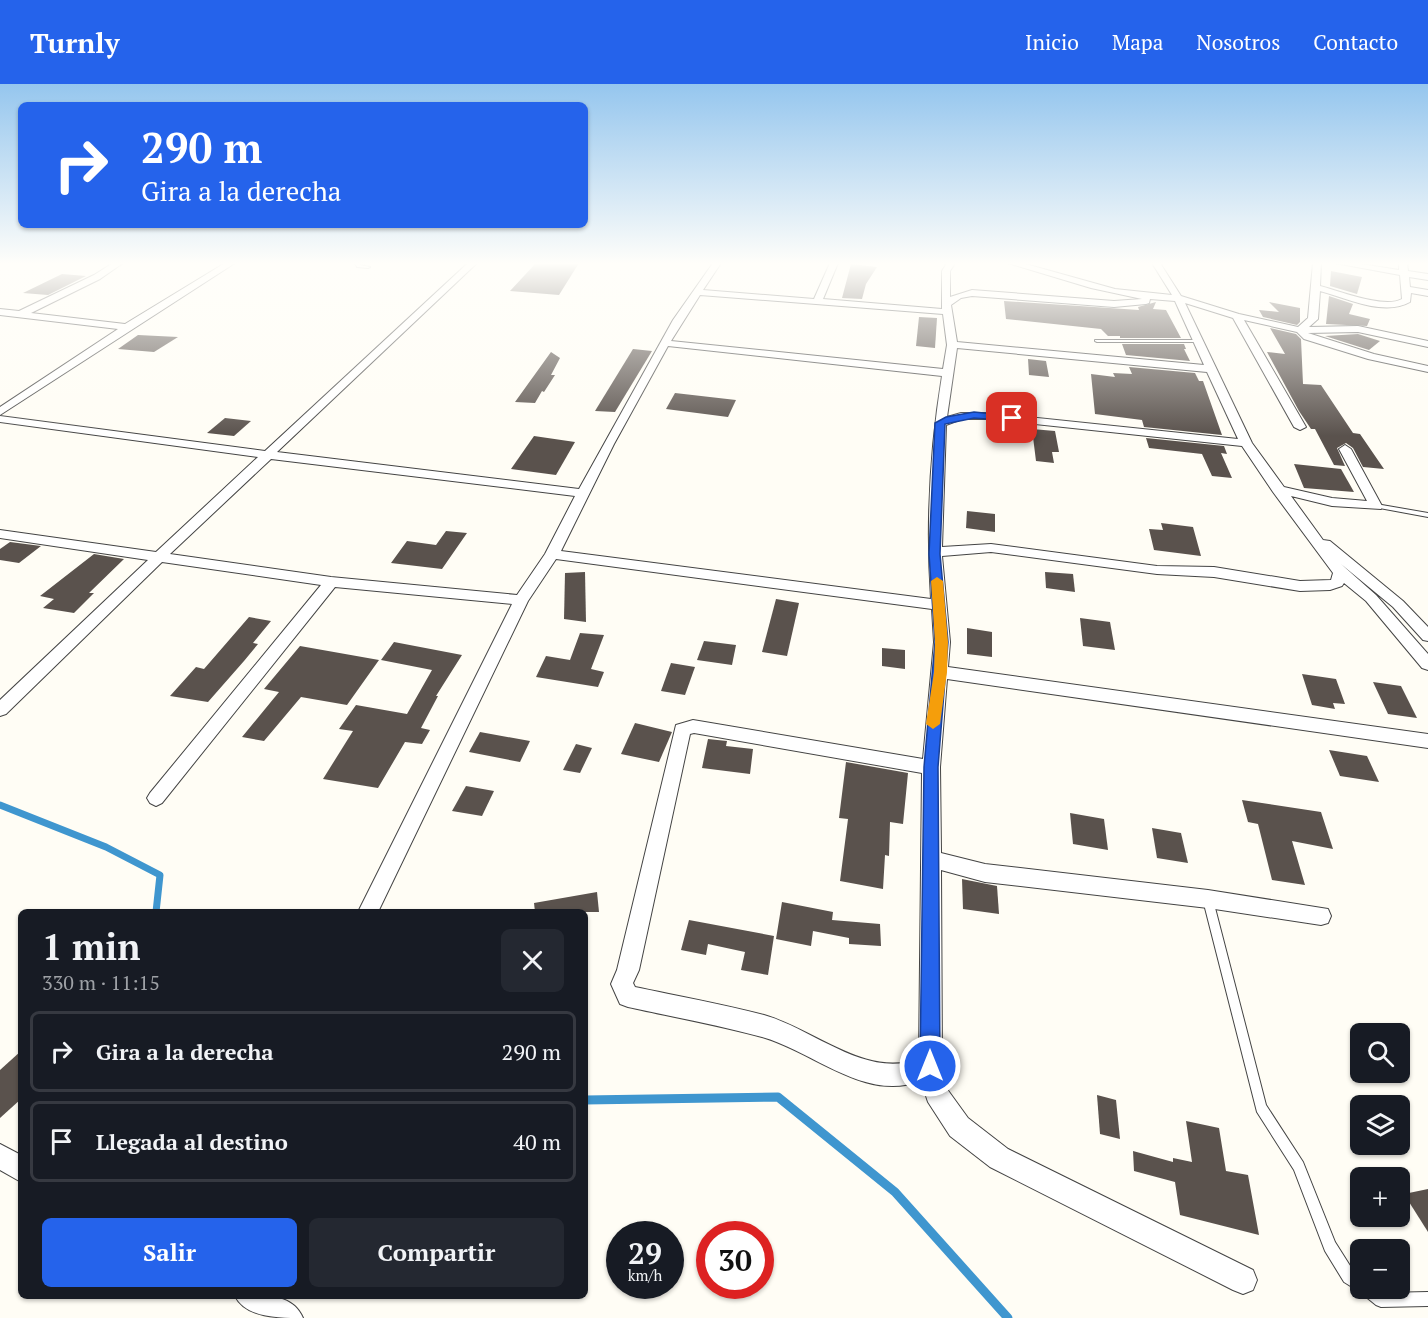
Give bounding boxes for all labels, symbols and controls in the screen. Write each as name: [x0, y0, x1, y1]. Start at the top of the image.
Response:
text: Turnly: [30, 24, 119, 61]
text: Inicio: [1025, 28, 1079, 56]
text: Mapa: [1112, 28, 1163, 56]
text: Nosotros: [1196, 28, 1280, 56]
text: Contacto: [1313, 28, 1398, 56]
text: 290 m: [141, 119, 262, 175]
icon: right: [42, 126, 120, 204]
text: Gira a la derecha: [141, 173, 341, 209]
pin: [986, 392, 1037, 443]
icon: arrive: [995, 401, 1028, 434]
text: 1 min: [42, 923, 140, 970]
button: close: [501, 929, 564, 992]
text: 330 m · 11:15: [42, 969, 160, 996]
map controls: [1350, 1023, 1410, 1299]
button: search: [1350, 1023, 1410, 1083]
position arrow: [898, 1034, 962, 1098]
icon: right: [45, 1035, 78, 1068]
text: Gira a la derecha: [96, 1037, 274, 1066]
text: 290 m: [501, 1037, 561, 1066]
button: layers: [1350, 1095, 1410, 1155]
icon: arrive: [45, 1125, 78, 1158]
text: Llegada al destino: [96, 1127, 288, 1156]
text: 40 m: [513, 1127, 561, 1156]
button: +: [1350, 1167, 1410, 1227]
button: Salir: [42, 1218, 297, 1287]
button: Compartir: [309, 1218, 564, 1287]
speed limit sign: 30: [696, 1221, 774, 1299]
text: 29: [628, 1233, 662, 1273]
button: −: [1350, 1239, 1410, 1299]
text: km/h: [628, 1265, 662, 1285]

